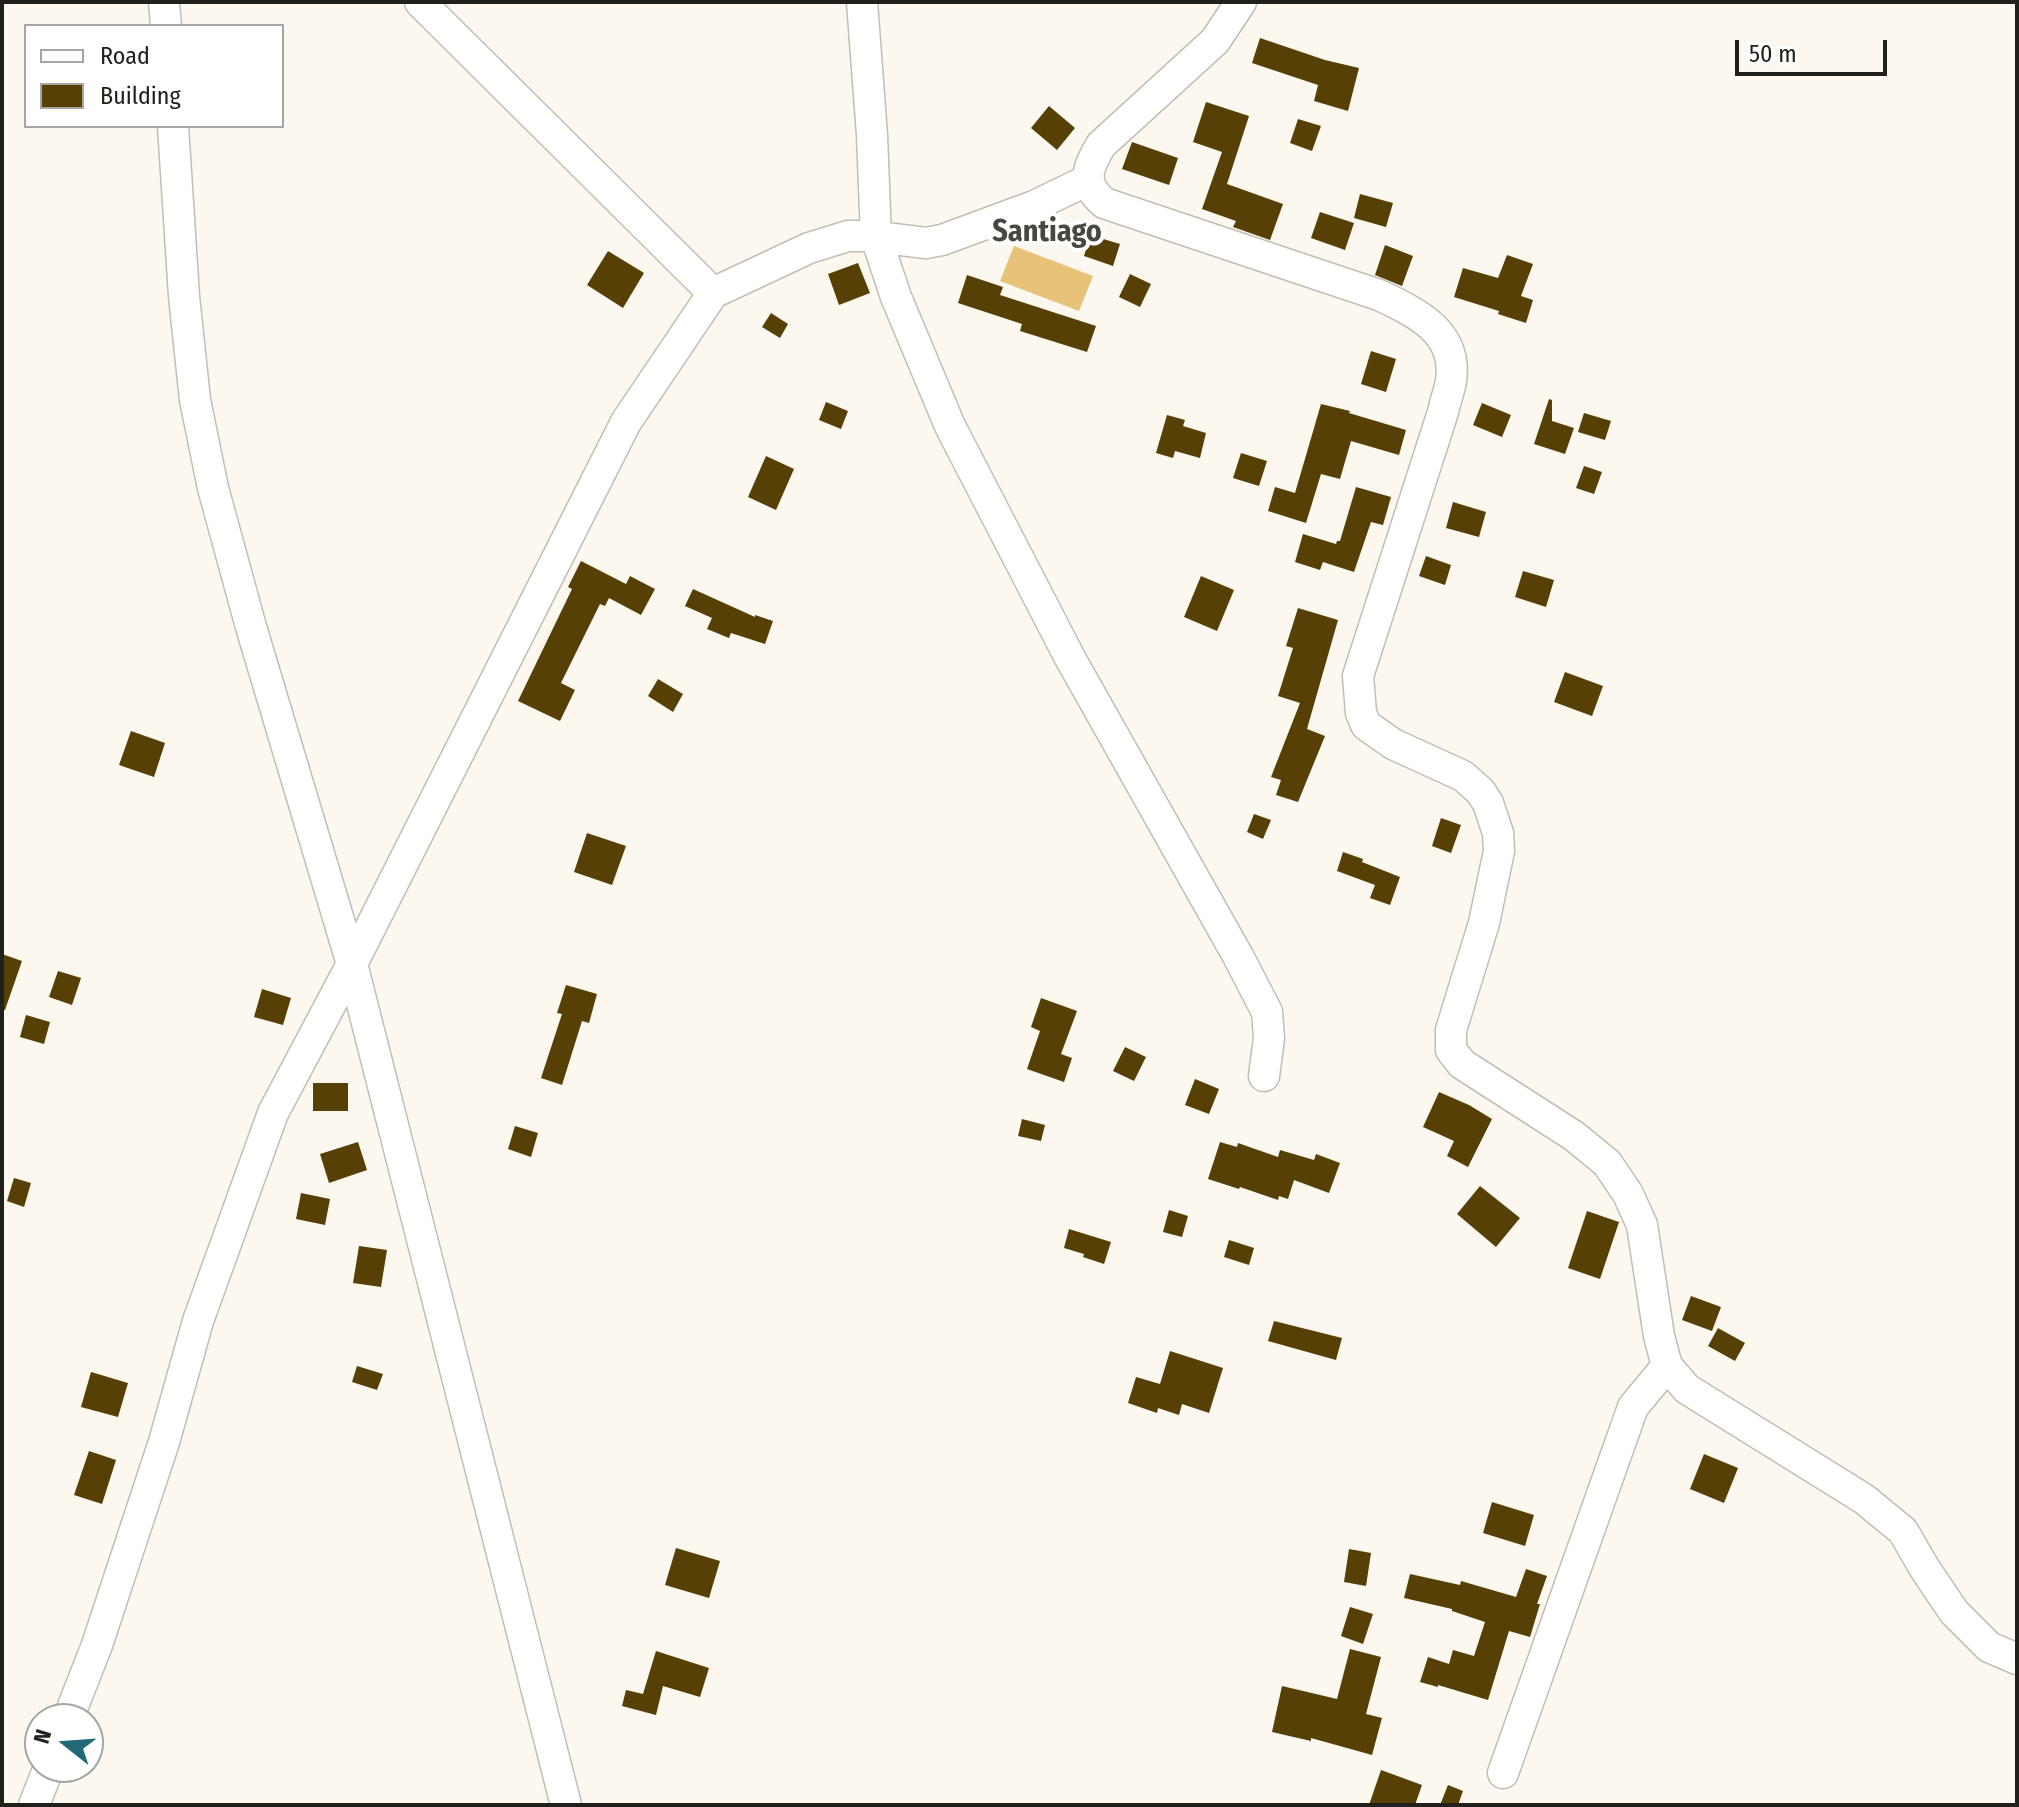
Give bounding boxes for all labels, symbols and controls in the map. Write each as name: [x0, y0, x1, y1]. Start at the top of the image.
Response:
legend: [24, 24, 284, 128]
scale bar: [1739, 24, 1891, 74]
text: 50 m: [1749, 40, 1797, 68]
text: Road: [100, 42, 150, 70]
text: Building: [100, 82, 181, 110]
district label: Santiago: [992, 215, 1102, 251]
north arrow: [24, 1703, 104, 1783]
text: N: [28, 1726, 57, 1747]

